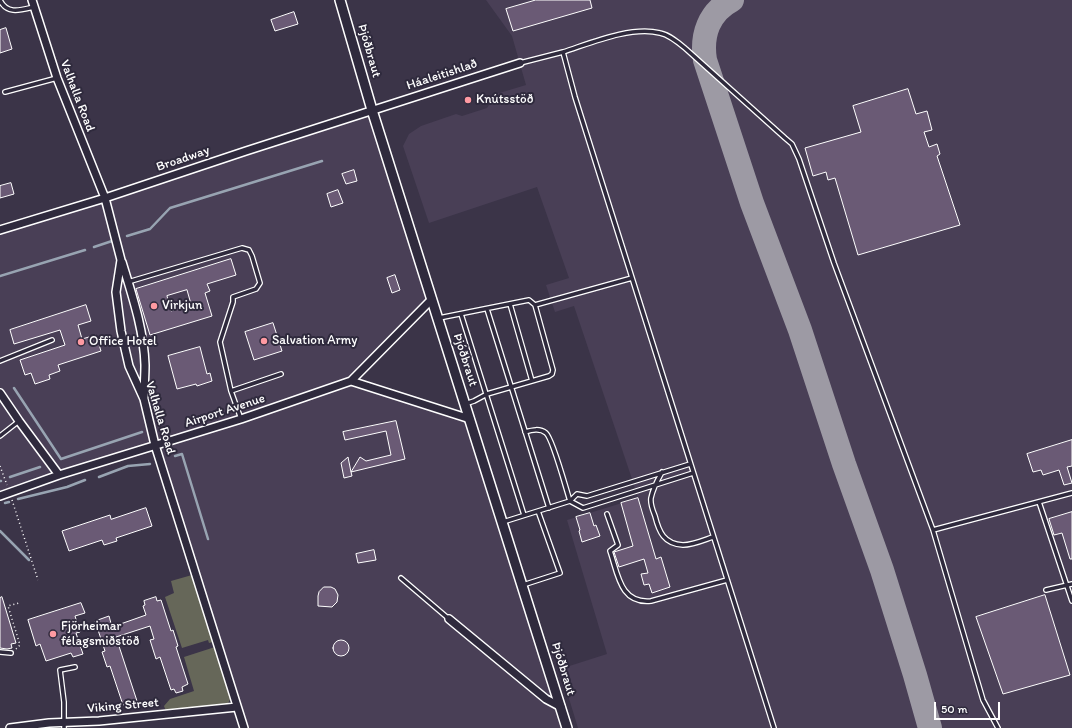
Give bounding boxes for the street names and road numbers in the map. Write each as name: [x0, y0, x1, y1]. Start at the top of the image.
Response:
street label: Þjóðbraut: [354, 23, 384, 79]
street label: Háaleitishlað: [405, 56, 479, 94]
street label: Valhalla Road: [56, 58, 98, 134]
street label: Broadway: [154, 143, 212, 175]
street label: Þjóðbraut: [449, 332, 481, 388]
street label: Valhalla Road: [141, 380, 179, 456]
street label: Airport Avenue: [183, 391, 267, 431]
street label: Þjóðbraut: [548, 641, 578, 697]
street label: Viking Street: [86, 695, 160, 717]

